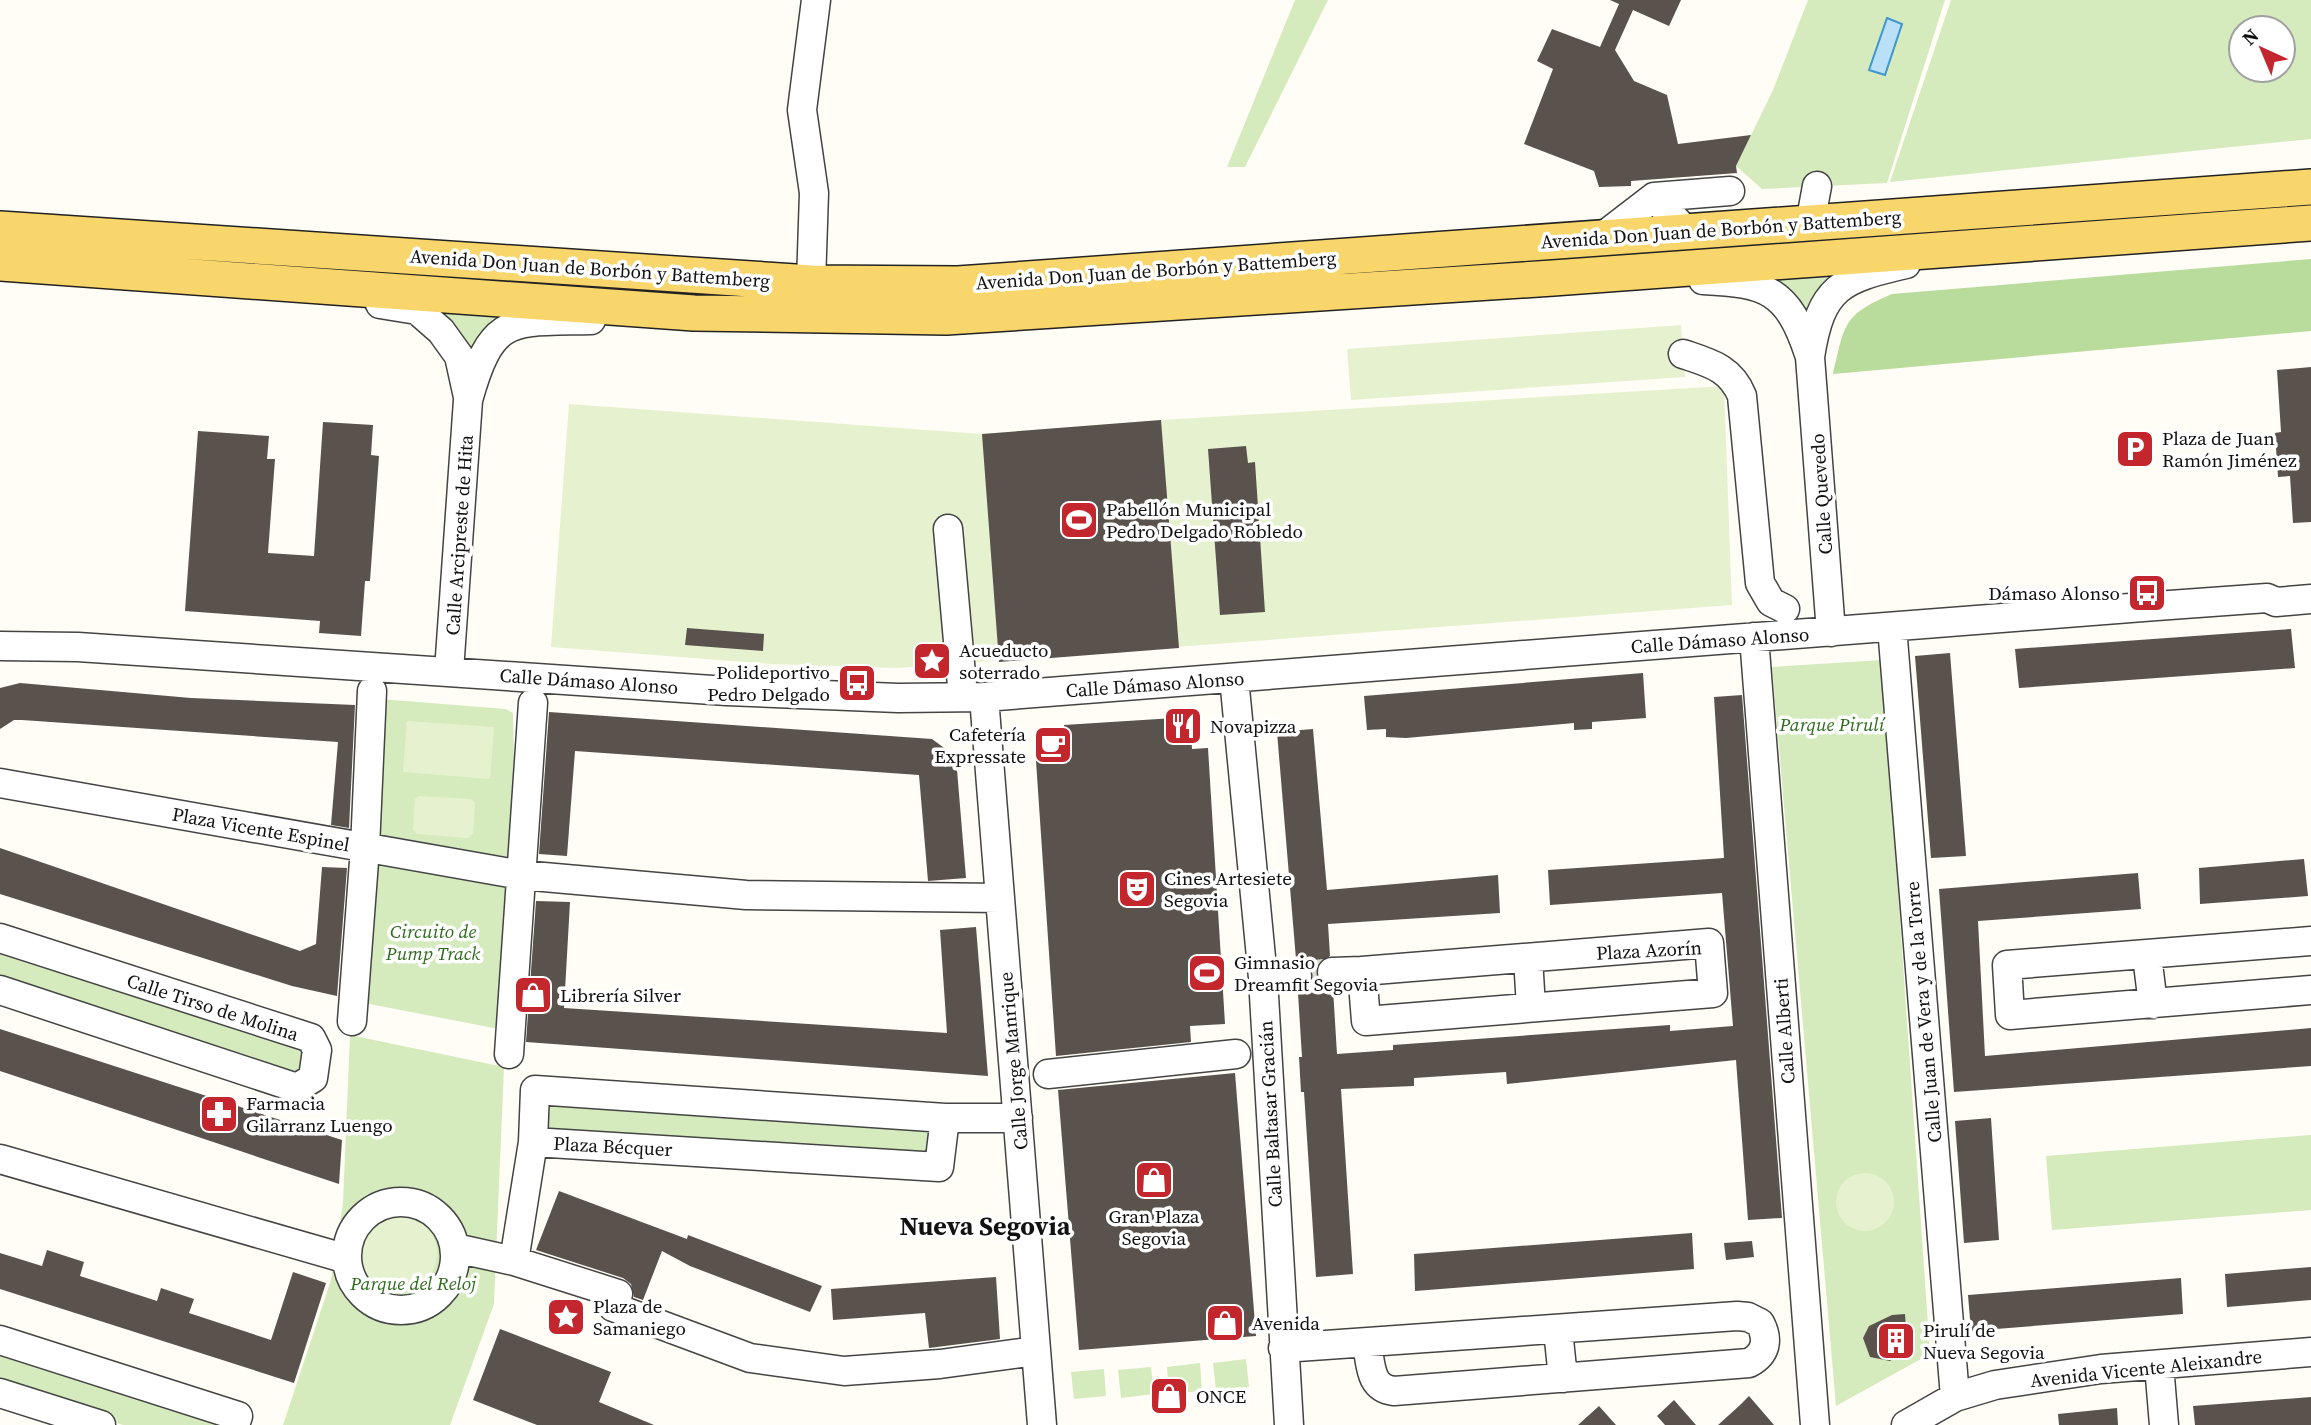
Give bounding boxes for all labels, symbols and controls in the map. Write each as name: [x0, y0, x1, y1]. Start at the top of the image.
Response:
north arrow: [2227, 14, 2297, 84]
text: N: [2236, 23, 2264, 51]
street label: Avenida Don Juan de Borbón y Battemberg: [1540, 203, 1902, 255]
street label: Avenida Don Juan de Borbón y Battemberg: [409, 242, 771, 294]
street label: Avenida Don Juan de Borbón y Battemberg: [975, 244, 1337, 296]
place label: Plaza de Juan Ramón Jiménez: [2162, 425, 2297, 473]
parking icon: Plaza de Juan Ramón Jiménez: [2114, 428, 2156, 470]
street label: Calle Quevedo: [1804, 433, 1838, 555]
street label: Calle Arcipreste de Hita: [439, 434, 479, 636]
place label: Pabellón Municipal Pedro Delgado Robledo: [1106, 496, 1303, 544]
sports icon: Pabellón Municipal Pedro Delgado Robledo: [1058, 499, 1100, 541]
bus stop icon: Dámaso Alonso: [2126, 572, 2168, 614]
place label: Dámaso Alonso: [1988, 580, 2120, 606]
street label: Calle Dámaso Alonso: [1630, 621, 1810, 659]
place label: Acueducto soterrado: [959, 637, 1048, 685]
place icon: Acueducto soterrado: [911, 640, 953, 682]
place label: Polideportivo Pedro Delgado: [707, 659, 830, 707]
street label: Calle Dámaso Alonso: [499, 662, 679, 700]
bus stop icon: Polideportivo Pedro Delgado: [836, 662, 878, 704]
street label: Calle Dámaso Alonso: [1065, 665, 1245, 703]
restaurant icon: Novapizza: [1162, 705, 1204, 747]
park label: Parque Pirulí: [1779, 711, 1886, 737]
place label: Novapizza: [1210, 713, 1297, 739]
place label: Cafetería Expressate: [934, 721, 1026, 769]
cafe icon: Cafetería Expressate: [1032, 724, 1074, 766]
street label: Plaza Vicente Espinel: [170, 801, 352, 857]
place label: Cines Artesiete Segovia: [1164, 865, 1292, 913]
theatre icon: Cines Artesiete Segovia: [1116, 868, 1158, 910]
street label: Calle Juan de Vera y de la Torre: [1899, 880, 1947, 1144]
park label: Circuito de Pump Track: [385, 918, 480, 966]
street label: Plaza Azorín: [1595, 934, 1703, 966]
place label: Gimnasio Dreamfit Segovia: [1234, 949, 1378, 997]
sports icon: Gimnasio Dreamfit Segovia: [1186, 952, 1228, 994]
street label: Calle Tirso de Molina: [124, 967, 303, 1047]
street label: Calle Jorge Manrique: [992, 971, 1034, 1151]
shop icon: Librería Silver: [512, 974, 554, 1016]
street label: Calle Alberti: [1767, 977, 1801, 1085]
place label: Librería Silver: [560, 982, 681, 1008]
street label: Calle Baltasar Gracián: [1252, 1020, 1288, 1208]
place label: Farmacia Gilarranz Luengo: [246, 1090, 393, 1138]
pharmacy icon: Farmacia Gilarranz Luengo: [198, 1093, 240, 1135]
street label: Plaza Bécquer: [553, 1130, 673, 1162]
shop icon: Gran Plaza Segovia: [1133, 1159, 1175, 1201]
place label: Gran Plaza Segovia: [1109, 1203, 1200, 1251]
district label: Nueva Segovia: [899, 1208, 1071, 1244]
park label: Parque del Reloj: [349, 1270, 477, 1296]
place label: Plaza de Samaniego: [593, 1293, 686, 1341]
place icon: Plaza de Samaniego: [545, 1296, 587, 1338]
shop icon: Avenida: [1204, 1302, 1246, 1344]
place label: Avenida: [1252, 1310, 1320, 1336]
place label: Pirulí de Nueva Segovia: [1923, 1317, 2045, 1365]
building icon: Pirulí de Nueva Segovia: [1875, 1320, 1917, 1362]
street label: Avenida Vicente Aleixandre: [2029, 1343, 2263, 1393]
shop icon: ONCE: [1148, 1375, 1190, 1417]
place label: ONCE: [1196, 1383, 1246, 1409]

